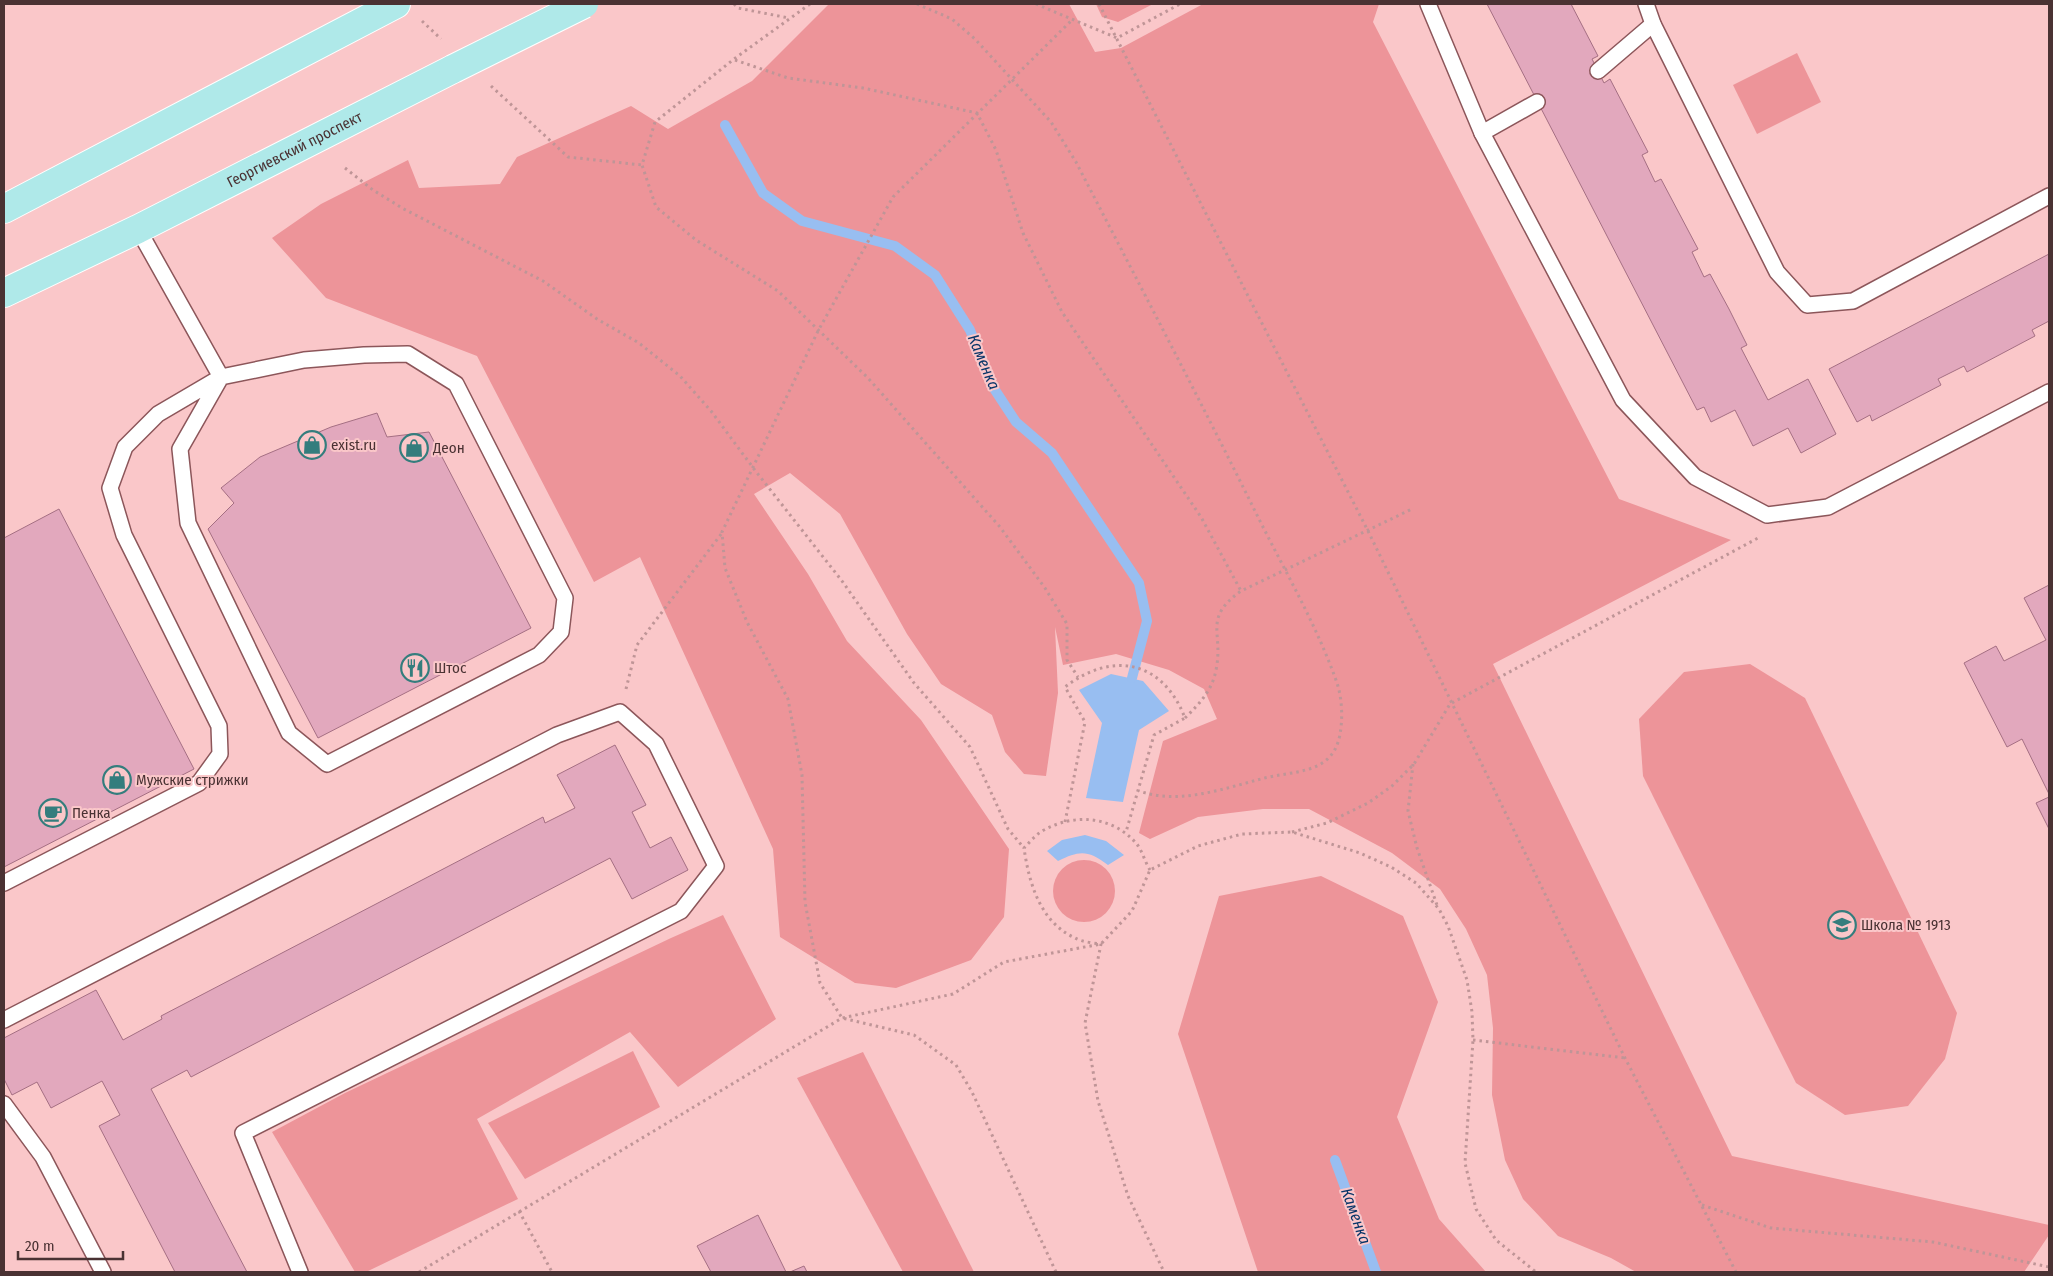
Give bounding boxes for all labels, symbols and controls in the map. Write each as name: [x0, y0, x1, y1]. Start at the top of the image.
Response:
street label: Георгиевский проспект: [224, 107, 366, 191]
water label: Каменка: [964, 331, 1004, 393]
shop icon: exist.ru: [297, 430, 327, 460]
shop icon: Деон: [399, 433, 429, 463]
place label: exist.ru: [331, 436, 376, 454]
place label: Деон: [432, 439, 465, 457]
restaurant icon: Штос: [400, 653, 430, 683]
place label: Штос: [434, 659, 467, 677]
shop icon: Мужские стрижки: [102, 765, 132, 795]
place label: Мужские стрижки: [136, 771, 249, 789]
cafe icon: Пенка: [38, 798, 68, 828]
place label: Пенка: [72, 804, 111, 822]
school or university icon: Школа № 1913: [1827, 910, 1857, 940]
place label: Школа № 1913: [1861, 916, 1951, 934]
water label: Каменка: [1337, 1185, 1375, 1247]
scale bar: [18, 1228, 122, 1260]
text: 20 m: [25, 1237, 55, 1255]

